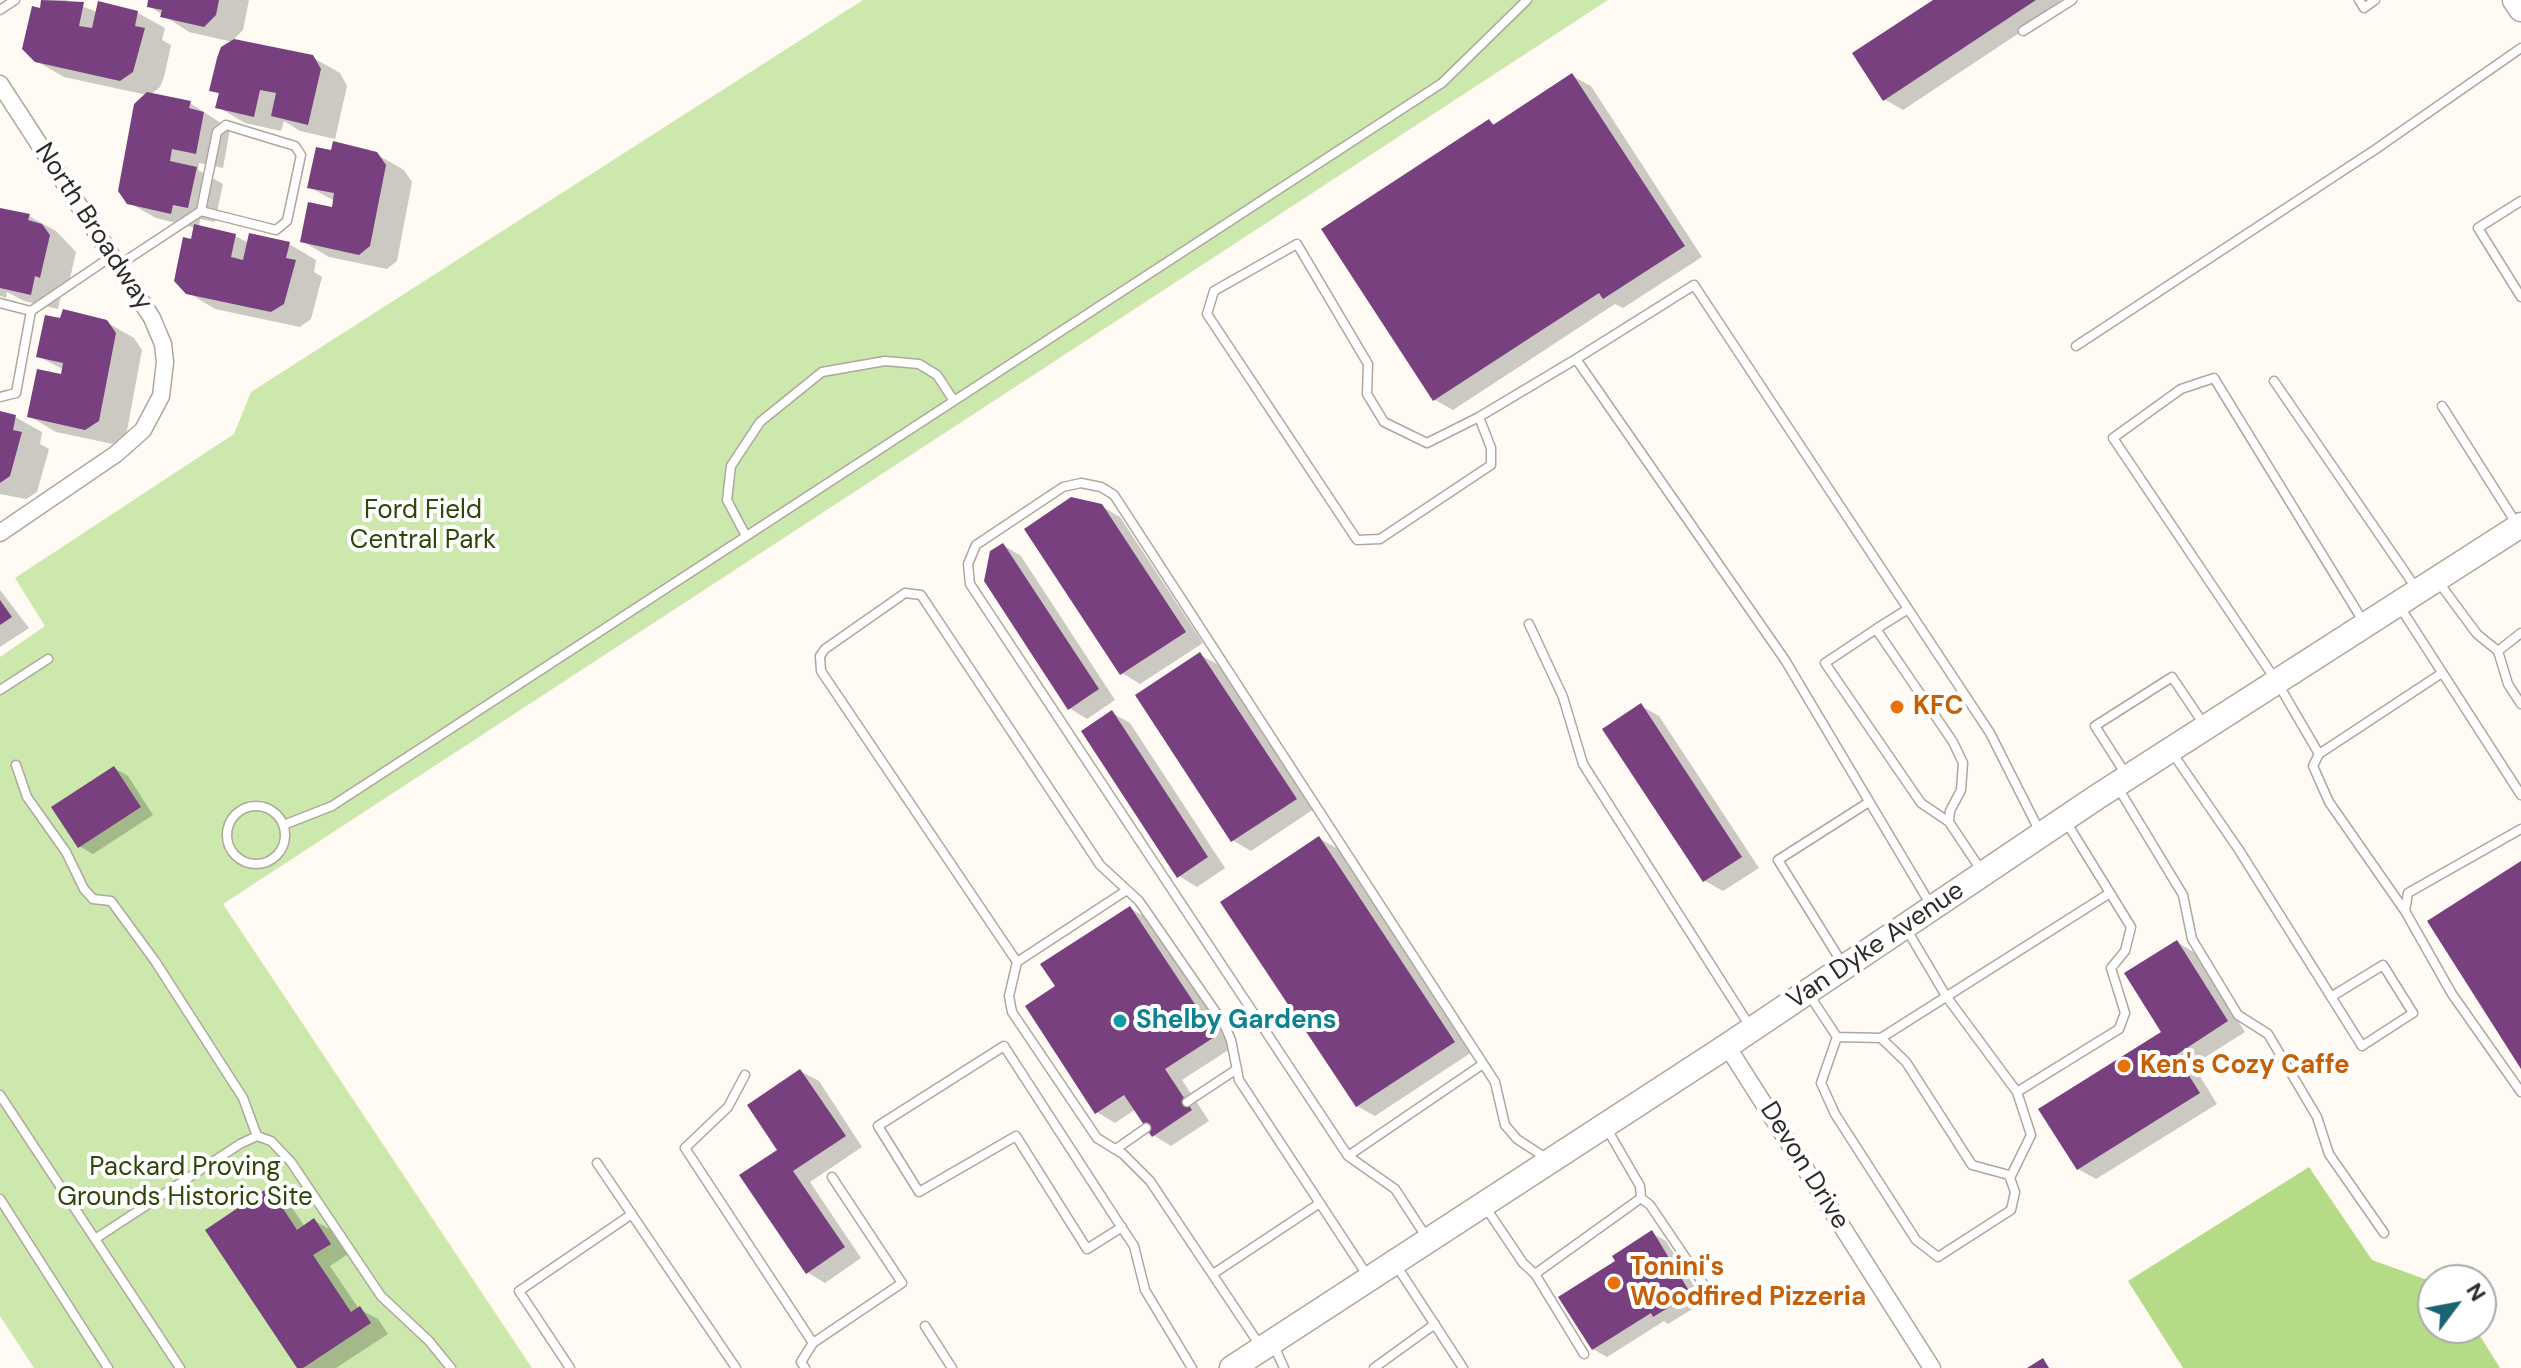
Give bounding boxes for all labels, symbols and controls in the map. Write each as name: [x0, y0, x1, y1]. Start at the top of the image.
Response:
street label: North Broadway: [27, 137, 159, 317]
park label: Ford Field Central Park: [350, 495, 496, 556]
place label: KFC: [1913, 691, 1964, 723]
marker: KFC: [1888, 698, 1906, 716]
street label: Van Dyke Avenue: [1782, 875, 1970, 1017]
place label: Shelby Gardens: [1136, 1005, 1336, 1037]
marker: Shelby Gardens: [1111, 1012, 1129, 1030]
place label: Ken's Cozy Caffe: [2140, 1050, 2350, 1082]
marker: Ken's Cozy Caffe: [2115, 1057, 2133, 1075]
street label: Devon Drive: [1753, 1097, 1855, 1235]
park label: Packard Proving Grounds Historic Site: [57, 1152, 313, 1214]
place label: Tonini's Woodfired Pizzeria: [1630, 1252, 1866, 1314]
north arrow: [2417, 1264, 2497, 1344]
marker: Tonini's Woodfired Pizzeria: [1605, 1274, 1623, 1292]
text: N: [2460, 1278, 2493, 1307]

